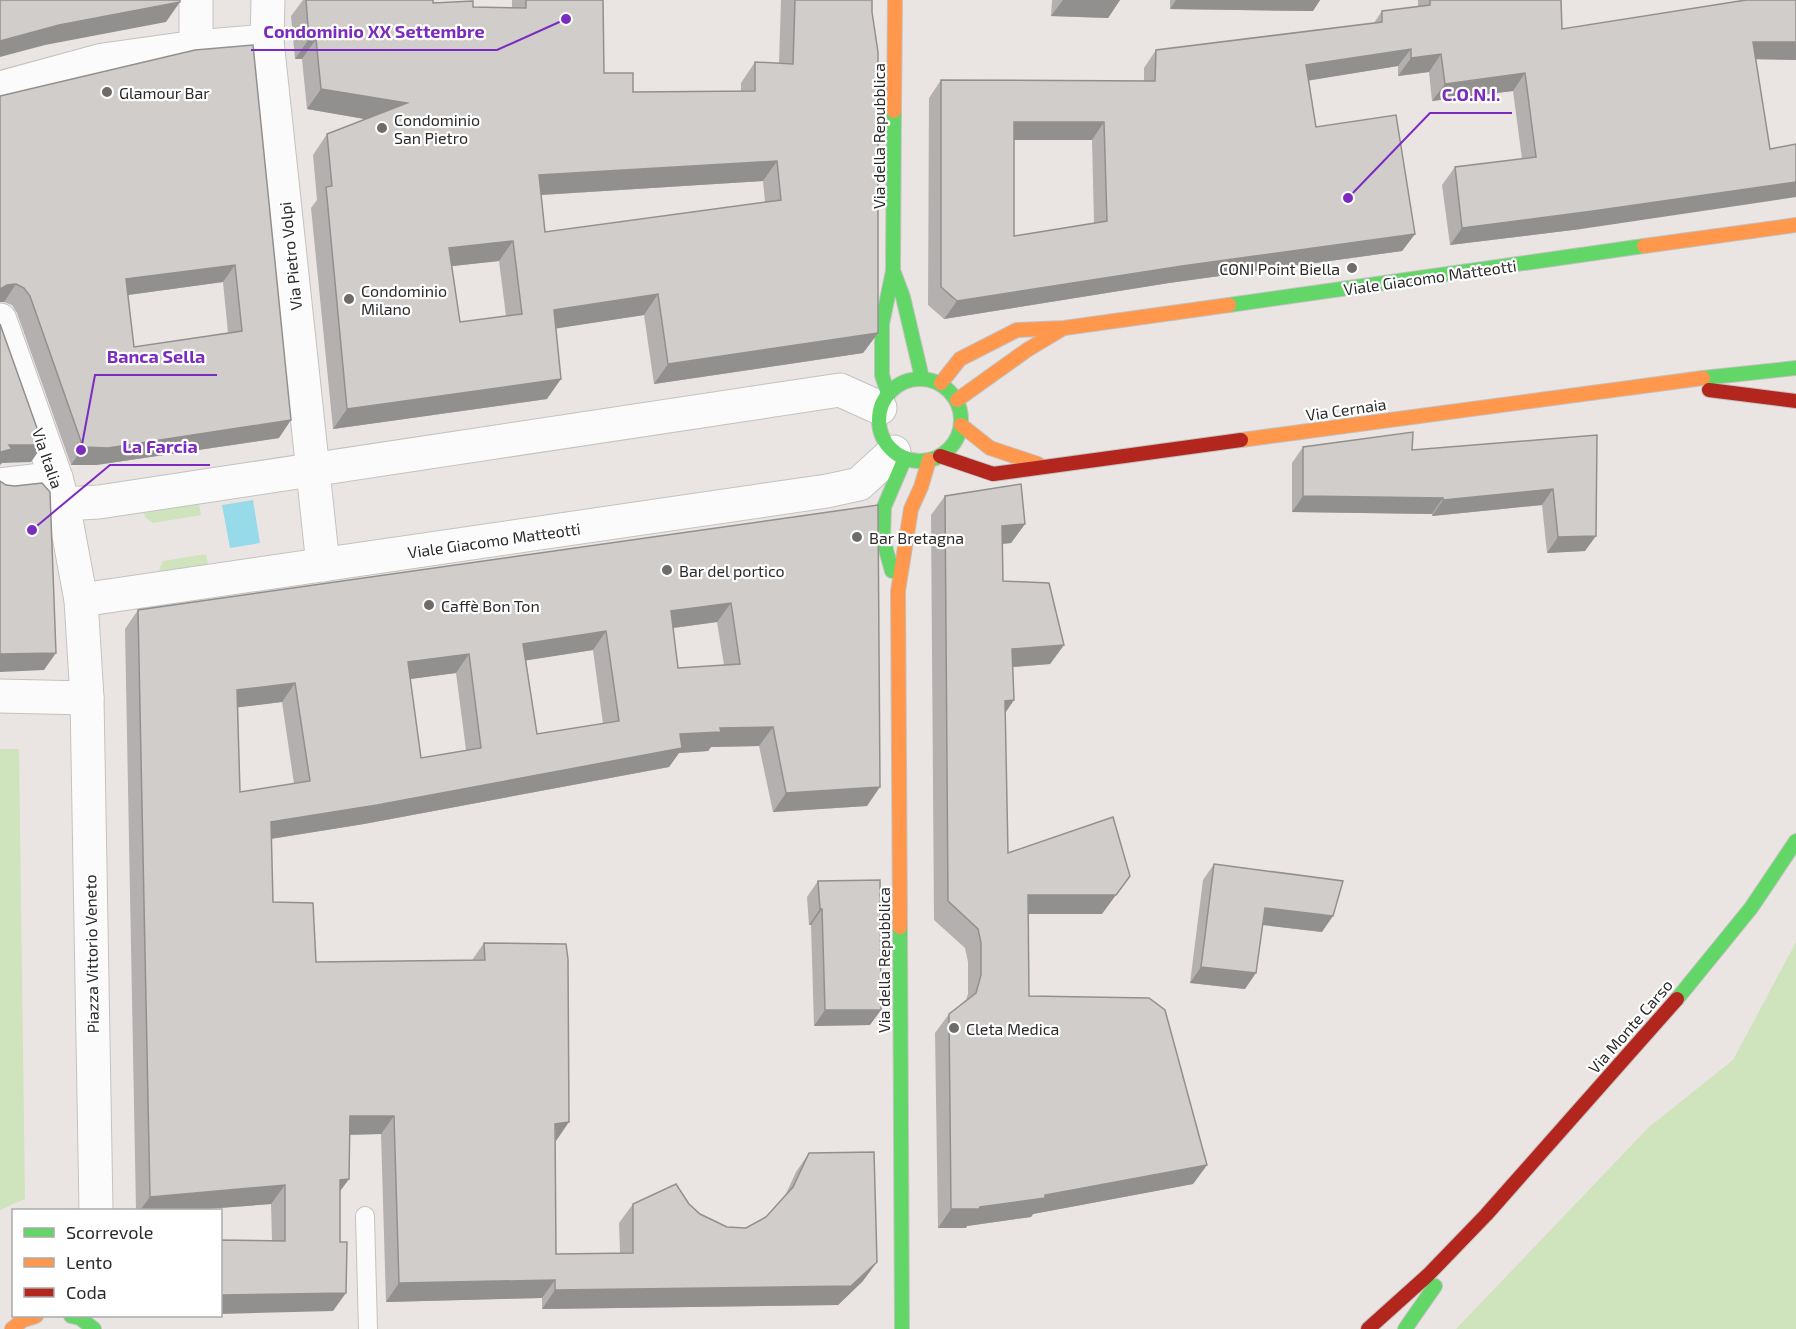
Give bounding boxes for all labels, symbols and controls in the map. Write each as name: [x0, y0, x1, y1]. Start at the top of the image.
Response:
callout: Condominio XX Settembre: [251, 14, 497, 50]
text: Condominio XX Settembre: [263, 20, 485, 42]
street label: Via della Repubblica: [869, 63, 888, 209]
callout: C.O.N.I.: [1430, 77, 1512, 113]
place label: Glamour Bar: [119, 83, 210, 102]
text: C.O.N.I.: [1442, 83, 1500, 105]
marker: Glamour Bar: [100, 85, 114, 99]
place label: Condominio San Pietro: [394, 110, 480, 147]
marker: Condominio San Pietro: [375, 121, 389, 135]
street label: Via Pietro Volpi: [275, 201, 305, 311]
street label: Viale Giacomo Matteotti: [1342, 255, 1518, 299]
place label: CONI Point Biella: [1219, 259, 1340, 278]
marker: CONI Point Biella: [1345, 261, 1359, 275]
place label: Condominio Milano: [361, 281, 447, 318]
marker: Condominio Milano: [342, 292, 356, 306]
callout: Banca Sella: [95, 339, 217, 375]
text: Banca Sella: [107, 345, 205, 367]
street label: Via Cernaia: [1305, 394, 1387, 424]
street label: Via Italia: [29, 425, 67, 491]
callout: La Farcia: [110, 429, 210, 465]
text: La Farcia: [122, 435, 198, 457]
street label: Viale Giacomo Matteotti: [406, 518, 582, 562]
place label: Bar Bretagna: [869, 528, 964, 547]
marker: Bar Bretagna: [850, 530, 864, 544]
place label: Bar del portico: [679, 561, 785, 580]
marker: Bar del portico: [660, 563, 674, 577]
place label: Caffè Bon Ton: [441, 596, 540, 615]
marker: Caffè Bon Ton: [422, 598, 436, 612]
street label: Piazza Vittorio Veneto: [80, 874, 102, 1034]
street label: Via della Repubblica: [874, 887, 893, 1033]
street label: Via Monte Carso: [1584, 975, 1676, 1077]
place label: Cleta Medica: [966, 1019, 1059, 1038]
marker: Cleta Medica: [947, 1021, 961, 1035]
legend: [12, 1209, 222, 1317]
text: Scorrevole: [66, 1221, 153, 1243]
text: Lento: [66, 1251, 112, 1273]
text: Coda: [66, 1281, 107, 1303]

